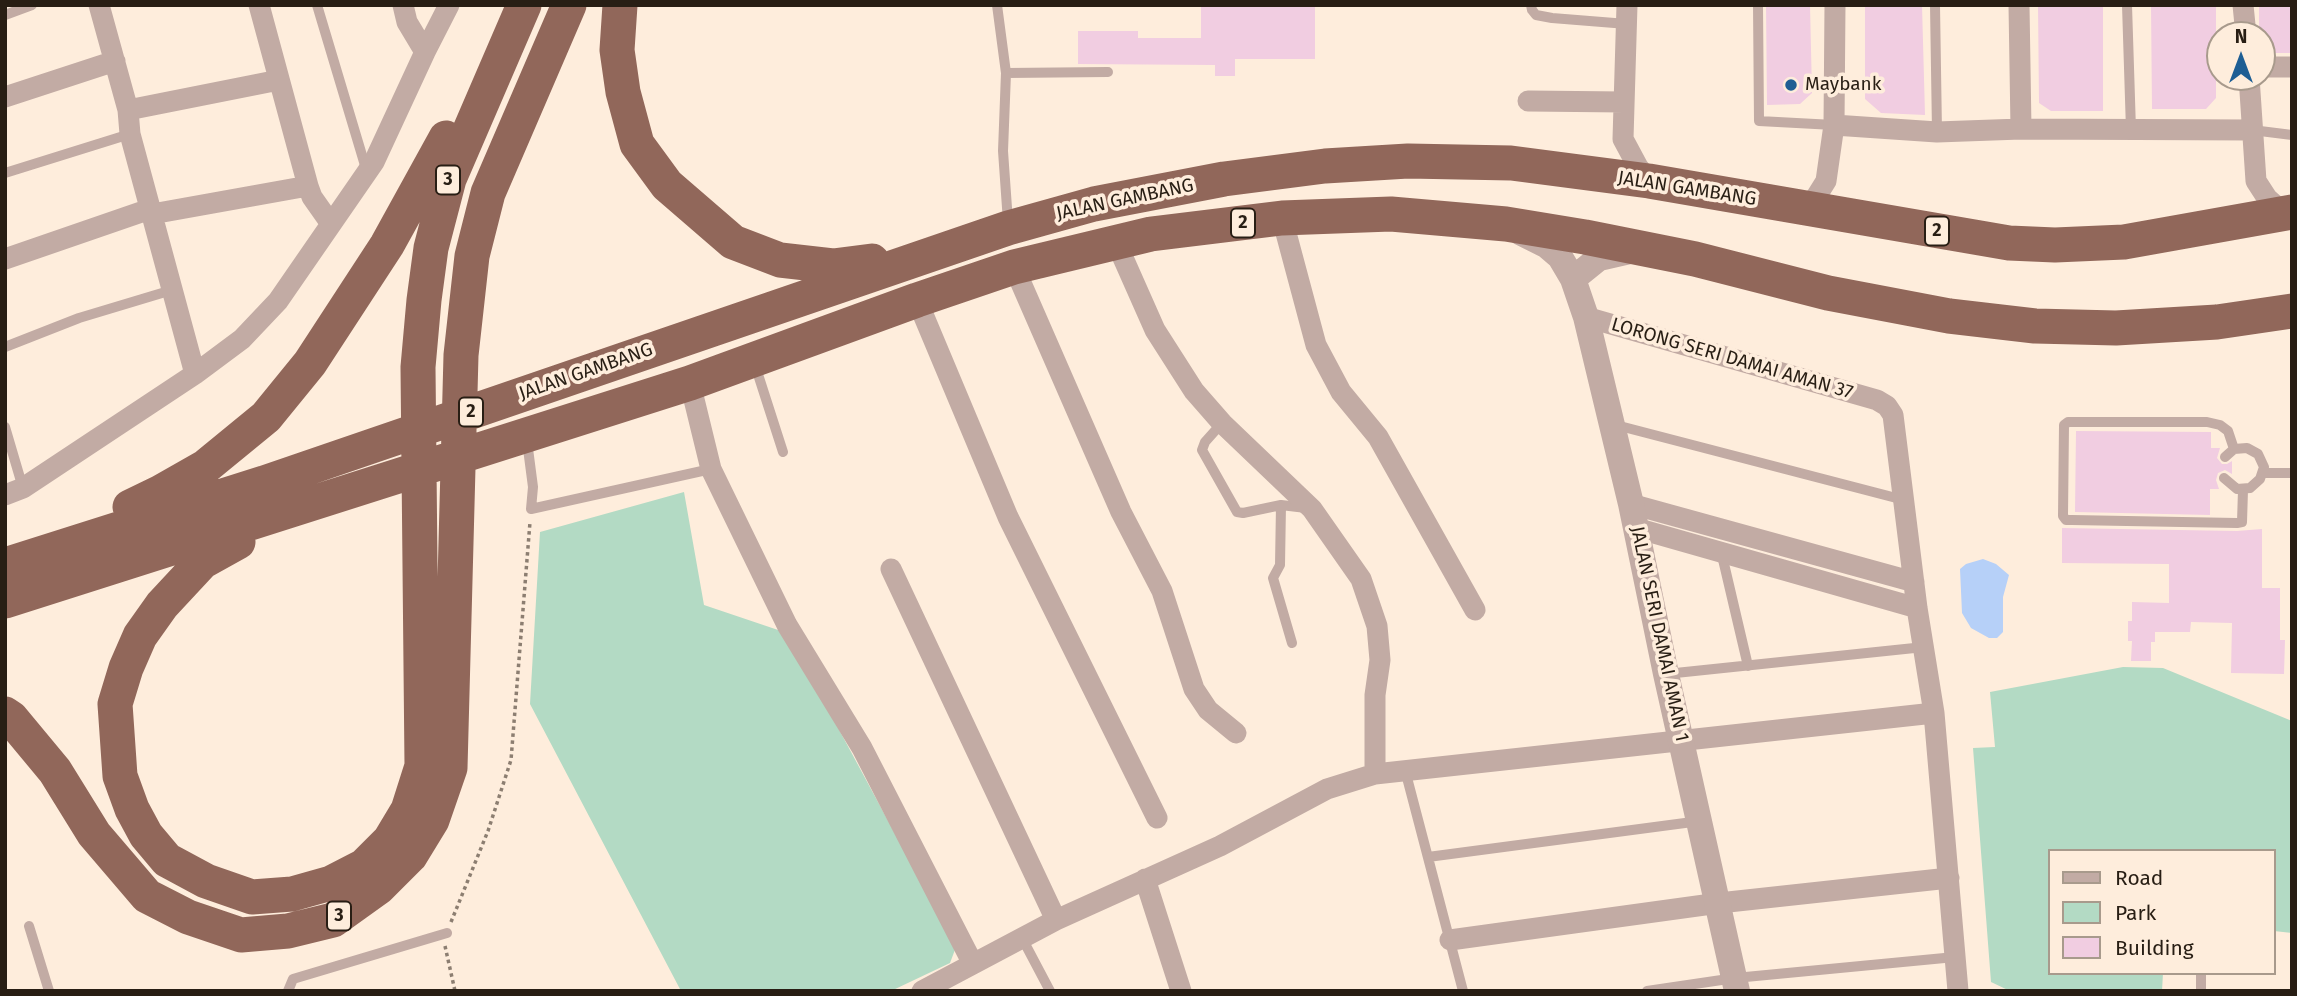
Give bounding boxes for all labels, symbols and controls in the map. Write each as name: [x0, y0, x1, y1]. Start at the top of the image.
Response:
north arrow: [2206, 21, 2276, 91]
text: N: [2235, 25, 2247, 48]
place label: Maybank: [1805, 74, 1881, 96]
marker: Maybank: [1783, 77, 1799, 93]
road number: 3: [436, 166, 460, 195]
street label: JALAN GAMBANG: [1616, 167, 1758, 211]
street label: JALAN GAMBANG: [1054, 174, 1196, 226]
road number: 2: [1231, 208, 1255, 238]
road number: 2: [1925, 216, 1949, 246]
street label: LORONG SERI DAMAI AMAN 37: [1608, 314, 1856, 404]
street label: JALAN GAMBANG: [516, 338, 656, 406]
road number: 2: [459, 398, 483, 426]
street label: JALAN SERI DAMAI AMAN 1: [1625, 524, 1693, 744]
legend: [2048, 849, 2276, 975]
text: Road: [2115, 865, 2163, 891]
text: Park: [2115, 900, 2156, 926]
road number: 3: [327, 902, 351, 931]
text: Building: [2115, 935, 2194, 961]

